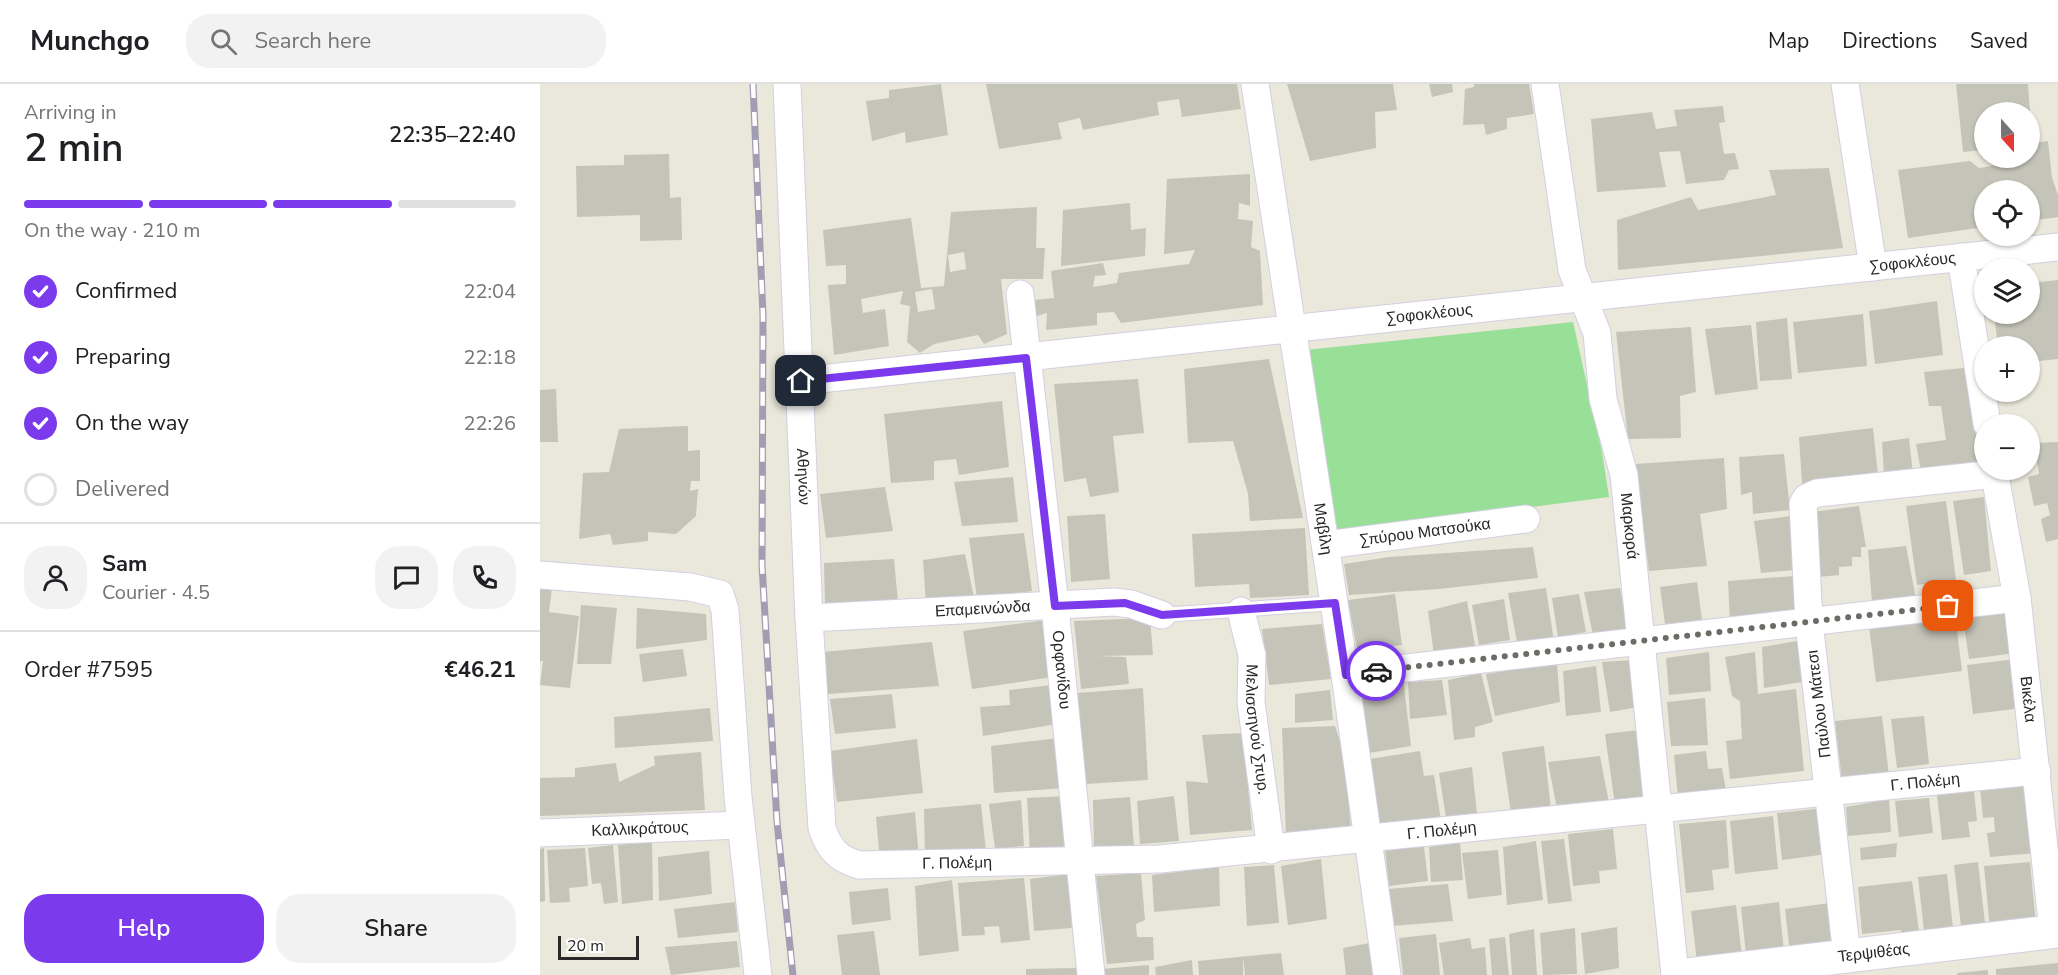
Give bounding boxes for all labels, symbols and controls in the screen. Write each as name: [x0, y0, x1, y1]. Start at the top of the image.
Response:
search box: [186, 14, 606, 68]
text: Munchgo: [30, 22, 150, 60]
icon: search: [207, 25, 240, 58]
text: Search here: [255, 26, 371, 56]
text: Map: [1768, 27, 1809, 55]
text: Directions: [1842, 27, 1937, 55]
text: Saved: [1970, 27, 2028, 55]
text: Arriving in: [24, 99, 117, 126]
north arrow: [1974, 102, 2040, 168]
map controls: [1974, 102, 2040, 480]
text: 22:35–22:40: [389, 120, 516, 150]
text: 2 min: [24, 122, 123, 175]
button: locate: [1974, 180, 2040, 246]
text: On the way · 210 m: [24, 217, 200, 244]
street label: Σοφοκλέους: [1869, 247, 1957, 278]
button: layers: [1974, 258, 2040, 324]
icon: check: [24, 275, 57, 308]
text: Confirmed: [75, 276, 177, 306]
text: 22:04: [463, 278, 516, 305]
street label: Σοφοκλέους: [1385, 298, 1474, 330]
button: +: [1974, 336, 2040, 402]
icon: check: [24, 341, 57, 374]
text: Preparing: [75, 342, 171, 372]
text: 22:18: [463, 344, 516, 371]
pin: [775, 355, 826, 406]
icon: home: [784, 364, 817, 397]
icon: check: [24, 407, 57, 440]
text: On the way: [75, 408, 189, 438]
text: 22:26: [463, 410, 516, 437]
button: −: [1974, 414, 2040, 480]
street label: Αθηνών: [791, 448, 815, 506]
text: Delivered: [75, 474, 170, 504]
street label: Μαρκορά: [1615, 492, 1644, 560]
street label: Μαβίλη: [1308, 501, 1338, 556]
street label: Σπύρου Ματσούκα: [1358, 513, 1492, 552]
button: person: [24, 546, 87, 609]
button: chat: [375, 546, 438, 609]
button: phone: [453, 546, 516, 609]
text: Sam: [102, 549, 147, 579]
text: Courier · 4.5: [102, 579, 210, 606]
pin: [1922, 580, 1973, 631]
icon: bag: [1931, 589, 1964, 622]
street label: Επαμεινώνδα: [934, 595, 1031, 622]
street label: Ορφανίδου: [1046, 629, 1076, 710]
courier: [1346, 641, 1406, 701]
street label: Παύλου Μάτεσι: [1801, 648, 1837, 759]
text: Order #7595: [24, 655, 153, 685]
text: €46.21: [445, 655, 516, 685]
icon: car: [1360, 655, 1393, 688]
street label: Μελισσηνού Σπυρ.: [1240, 664, 1274, 796]
street label: Βικέλα: [2015, 675, 2041, 724]
street label: Γ. Πολέμη: [1889, 768, 1961, 797]
street label: Καλλικράτους: [591, 816, 689, 842]
street label: Γ. Πολέμη: [1406, 816, 1477, 845]
street label: Γ. Πολέμη: [922, 851, 992, 875]
button: Help: [24, 894, 264, 963]
button: Share: [276, 894, 516, 963]
scale bar: [558, 933, 639, 960]
text: 20 m: [567, 935, 604, 957]
street label: Τερψιθέας: [1837, 938, 1911, 968]

